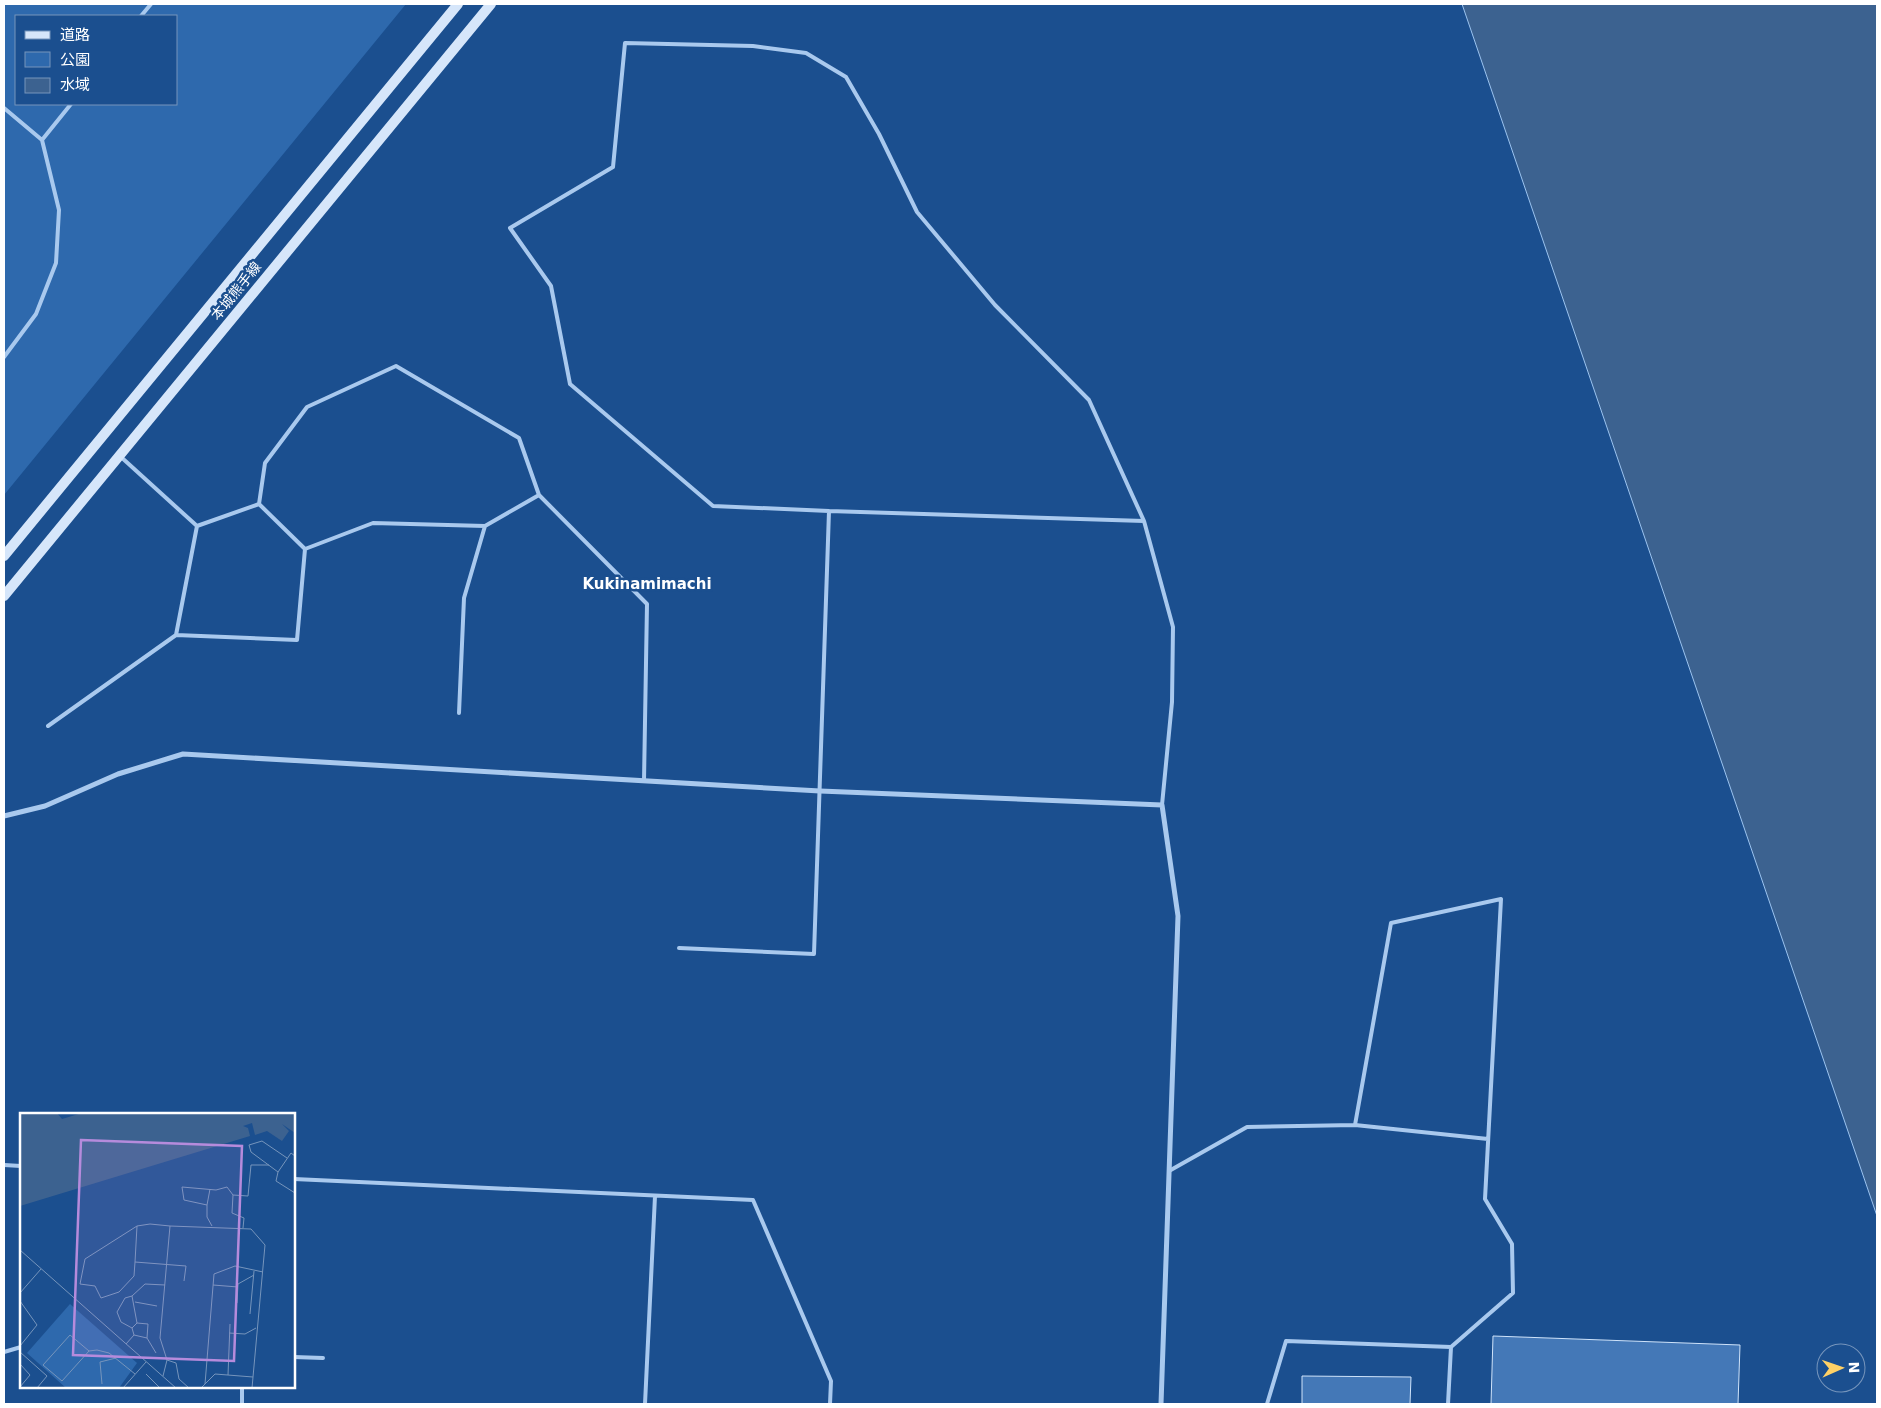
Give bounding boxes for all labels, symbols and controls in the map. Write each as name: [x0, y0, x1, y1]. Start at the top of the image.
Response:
legend: [15, 15, 178, 105]
text: 道路: [60, 26, 90, 44]
text: 公園: [60, 51, 90, 69]
text: 水域: [60, 76, 90, 94]
street label: 本城熊手線: [208, 259, 264, 323]
district label: Kukinamimachi: [582, 575, 712, 593]
inset map: [20, 1113, 295, 1388]
north arrow: [1816, 1343, 1866, 1393]
text: N: [1846, 1361, 1862, 1374]

